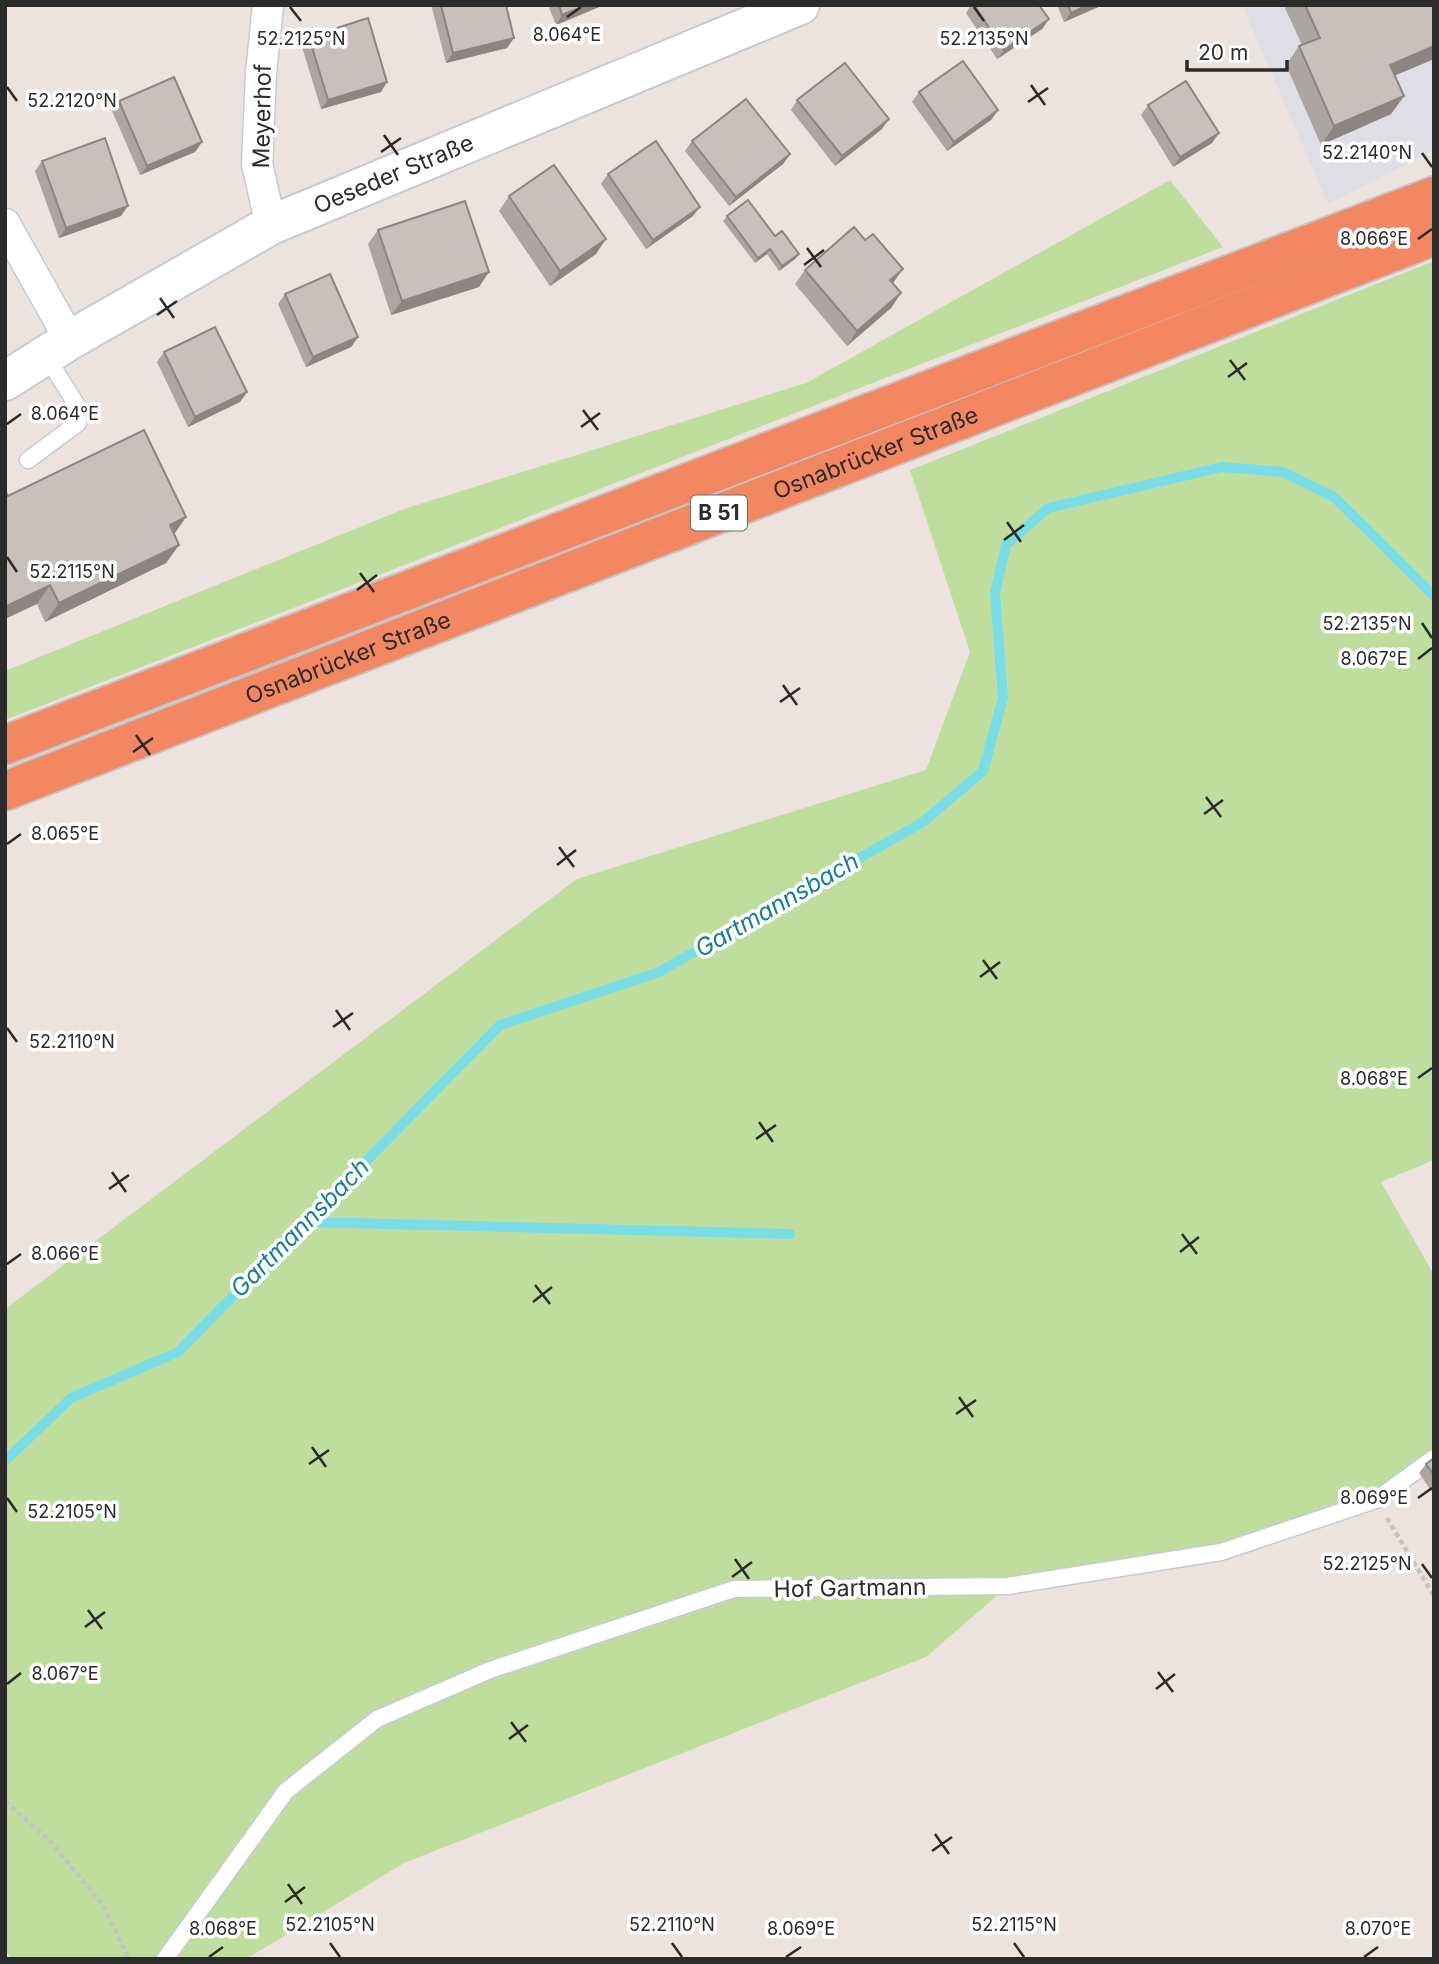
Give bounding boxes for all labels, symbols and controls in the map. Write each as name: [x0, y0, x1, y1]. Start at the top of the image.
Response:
text: 8.064°E: [533, 24, 601, 45]
text: 52.2125°N: [256, 28, 346, 49]
text: 52.2135°N: [939, 28, 1029, 49]
scale bar: [1187, 28, 1287, 72]
text: 20 m: [1198, 40, 1248, 65]
street label: Meyerhof: [247, 63, 277, 169]
text: 52.2120°N: [27, 90, 117, 111]
street label: Oeseder Straße: [309, 128, 478, 220]
text: 52.2140°N: [1322, 142, 1412, 163]
text: 8.066°E: [1340, 228, 1408, 249]
street label: Osnabrücker Straße: [769, 400, 982, 505]
text: 8.064°E: [31, 403, 99, 424]
road number: B 51: [691, 496, 747, 530]
text: 52.2115°N: [29, 561, 115, 582]
street label: Osnabrücker Straße: [241, 605, 455, 710]
text: 52.2135°N: [1322, 613, 1412, 634]
text: 8.067°E: [1340, 648, 1408, 669]
text: 8.065°E: [31, 823, 99, 844]
water label: Gartmannsbach: [690, 846, 864, 963]
text: 52.2110°N: [29, 1031, 115, 1052]
text: 8.068°E: [1340, 1068, 1408, 1089]
water label: Gartmannsbach: [224, 1152, 375, 1303]
text: 8.066°E: [31, 1243, 99, 1264]
text: 8.069°E: [1340, 1487, 1408, 1508]
text: 52.2105°N: [27, 1501, 117, 1522]
text: 52.2125°N: [1322, 1553, 1412, 1574]
street label: Hof Gartmann: [773, 1573, 927, 1603]
text: 8.067°E: [31, 1663, 99, 1684]
text: 52.2105°N: [285, 1914, 375, 1935]
text: 52.2110°N: [629, 1914, 715, 1935]
text: 52.2115°N: [971, 1914, 1057, 1935]
text: 8.068°E: [189, 1918, 257, 1939]
text: 8.069°E: [767, 1918, 835, 1939]
text: 8.070°E: [1345, 1918, 1411, 1939]

